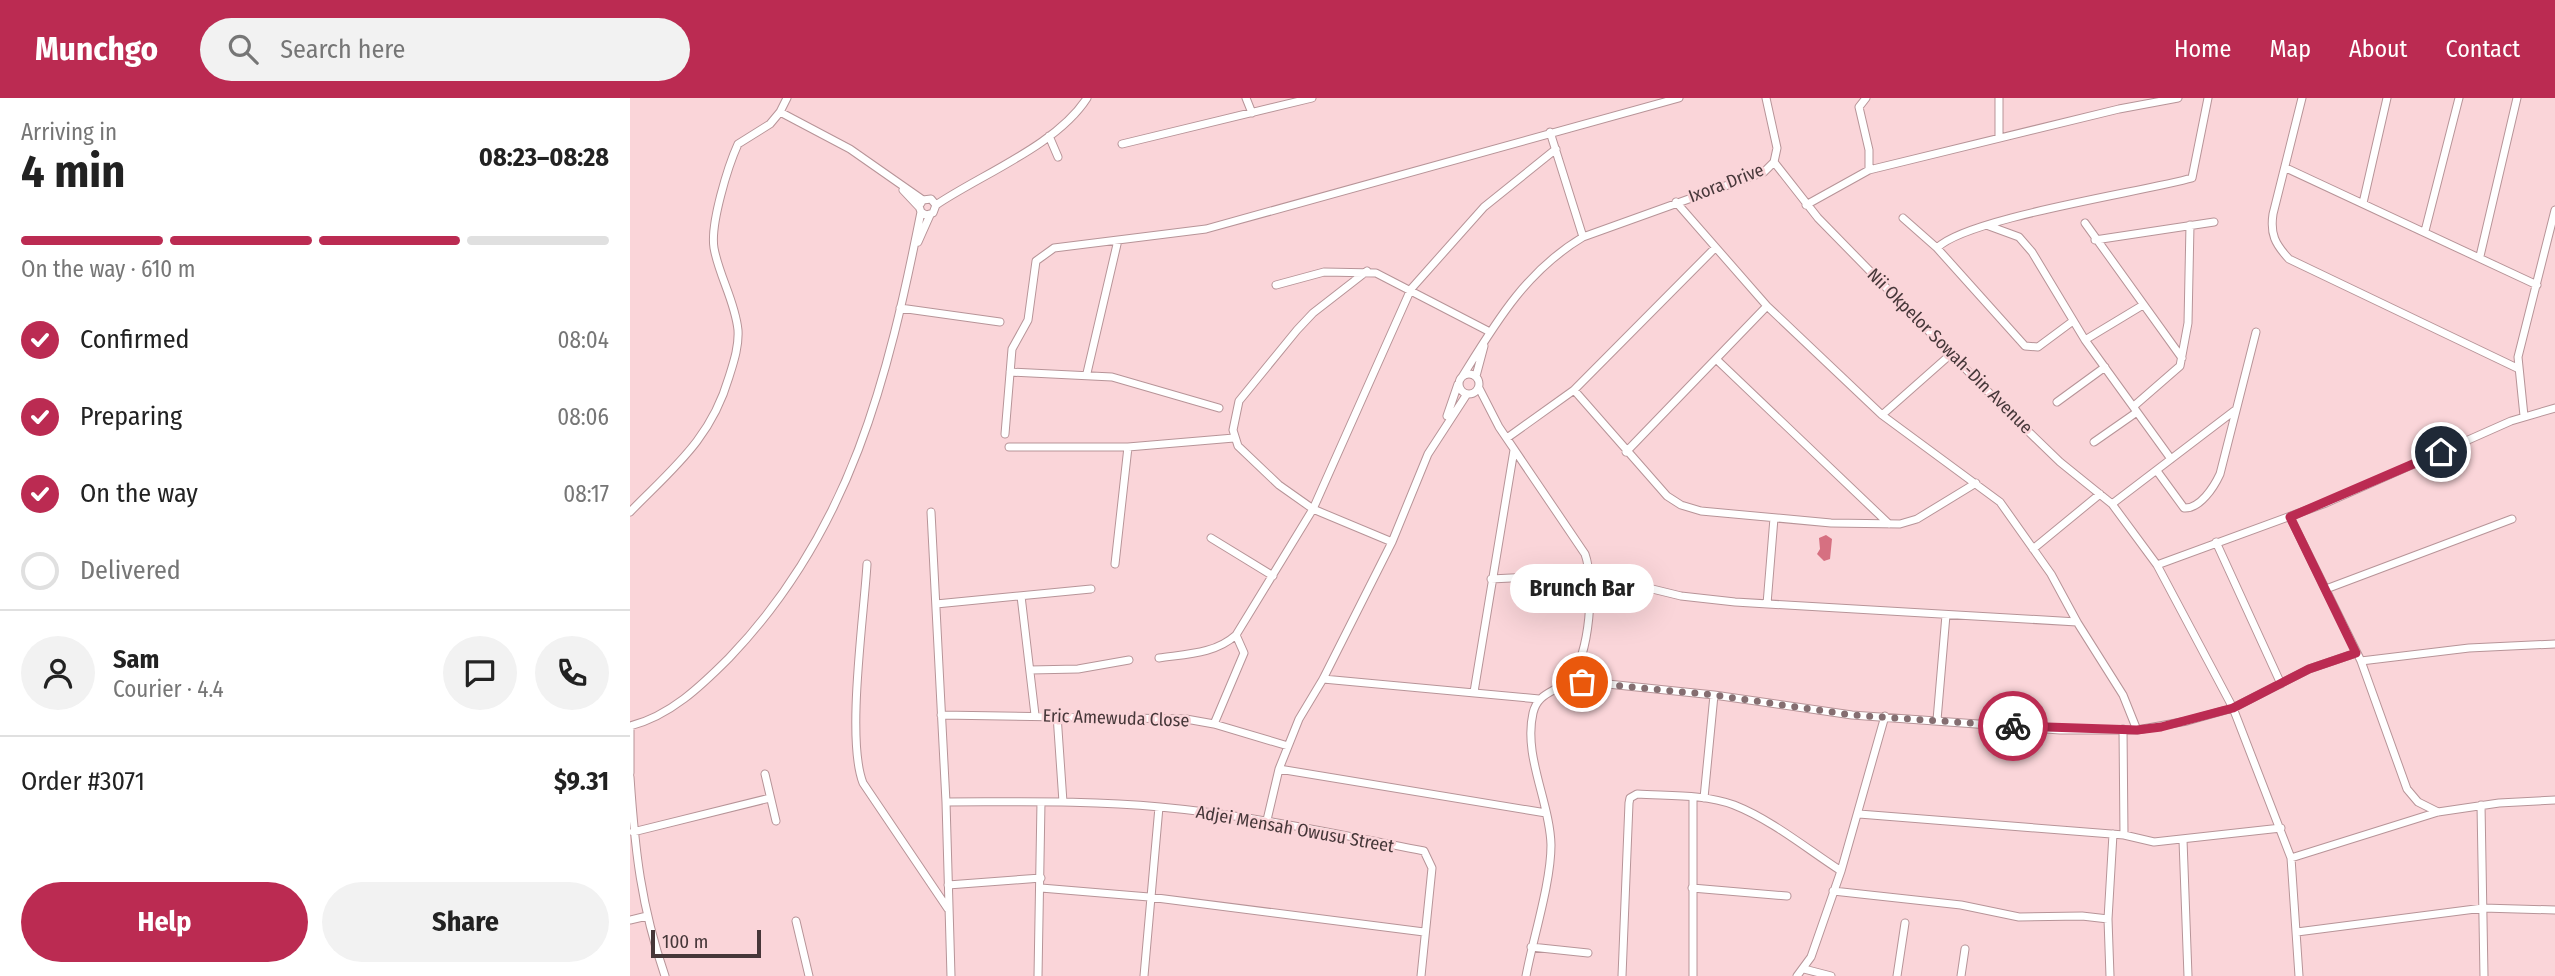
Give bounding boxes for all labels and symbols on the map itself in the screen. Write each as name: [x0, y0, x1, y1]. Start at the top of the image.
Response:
street label: Ixora Drive: [1685, 159, 1767, 207]
street label: Nii Okpelor Sowah-Din Avenue: [1863, 264, 2037, 438]
pin: [2411, 422, 2471, 482]
callout: Brunch Bar: [1510, 563, 1654, 612]
pin: [1552, 652, 1612, 712]
courier: [1978, 691, 2048, 761]
street label: Eric Amewuda Close: [1042, 704, 1190, 732]
street label: Adjei Mensah Owusu Street: [1194, 801, 1396, 857]
scale bar: [651, 927, 761, 959]

